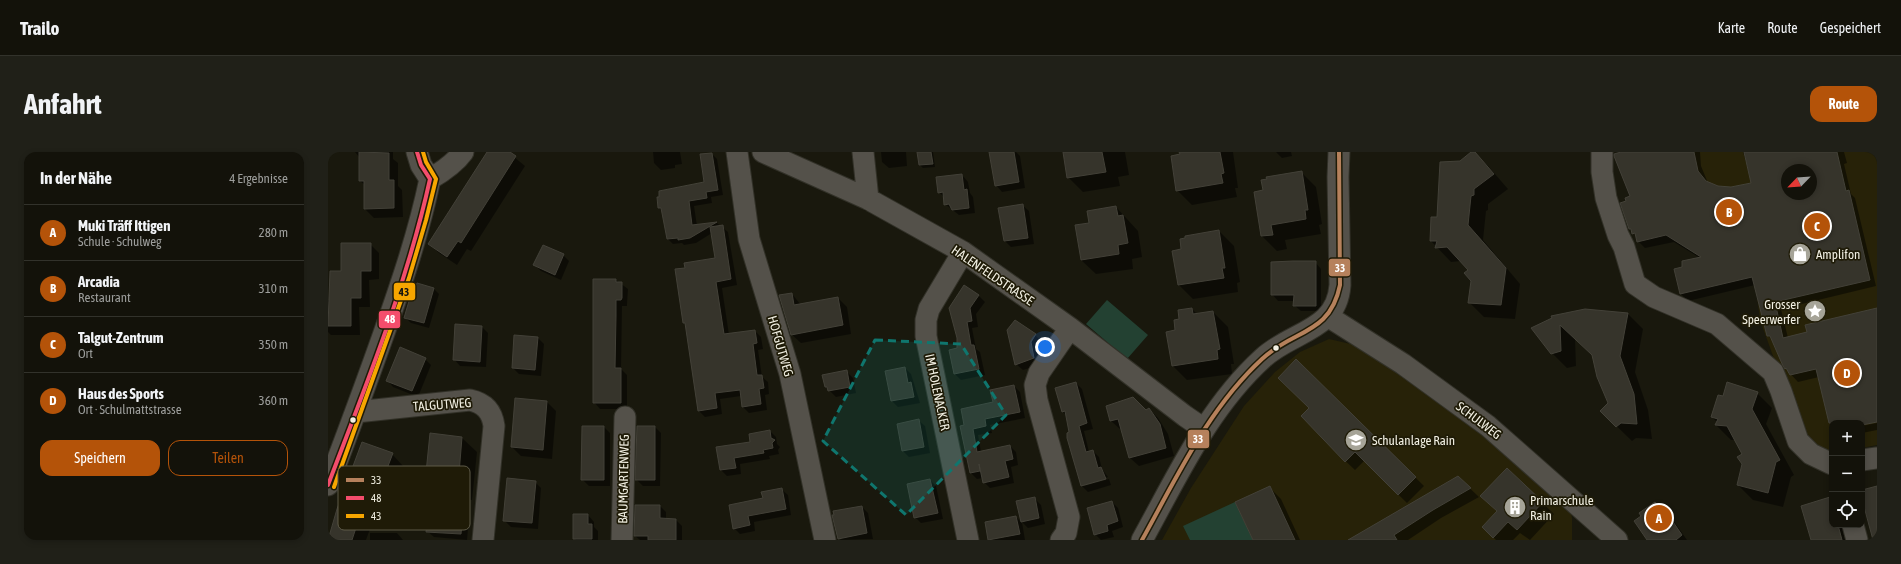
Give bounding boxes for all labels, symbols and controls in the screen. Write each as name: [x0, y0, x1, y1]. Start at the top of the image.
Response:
text: Trailo: [20, 17, 59, 39]
text: Karte: [1718, 20, 1745, 36]
text: Route: [1767, 20, 1798, 36]
text: Gespeichert: [1820, 20, 1881, 36]
button: Route: [1810, 86, 1877, 122]
text: Anfahrt: [24, 88, 102, 120]
north arrow: [1781, 164, 1817, 200]
text: In der Nähe: [40, 168, 112, 188]
text: 4 Ergebnisse: [229, 171, 288, 186]
pin: B: [1716, 197, 1742, 227]
pin: C: [1804, 211, 1830, 241]
text: Muki Träff Ittigen: [78, 217, 170, 234]
text: A: [50, 225, 56, 240]
text: 280 m: [259, 225, 288, 240]
text: Schule · Schulweg: [78, 234, 162, 249]
shop icon: Amplifon: [1787, 241, 1813, 267]
street label: HALENFELDSTRASSE: [949, 242, 1037, 309]
place label: Amplifon: [1816, 247, 1860, 262]
line badge: 33: [1328, 258, 1351, 277]
text: 33: [1335, 262, 1345, 274]
text: Arcadia: [78, 273, 120, 290]
text: B: [50, 281, 56, 296]
text: 310 m: [259, 281, 288, 296]
line badge: 43: [393, 282, 416, 301]
text: 43: [398, 286, 409, 298]
text: Restaurant: [78, 290, 131, 305]
place label: Grosser Speerwerfer: [1742, 297, 1800, 327]
place icon: Grosser Speerwerfer: [1802, 298, 1828, 324]
line badge: 48: [378, 310, 401, 329]
text: 48: [384, 313, 395, 325]
street label: HOFGUTWEG: [765, 314, 796, 378]
text: Talgut-Zentrum: [78, 329, 164, 346]
text: C: [50, 337, 56, 352]
text: 350 m: [259, 337, 288, 352]
your location: [1035, 337, 1055, 357]
unlabelled marker: [1271, 343, 1281, 353]
text: Ort: [78, 346, 93, 361]
street label: IM HOLENACKER: [922, 352, 953, 432]
pin: D: [1834, 358, 1860, 388]
text: Haus des Sports: [78, 385, 164, 402]
text: D: [49, 393, 57, 408]
text: 360 m: [259, 393, 288, 408]
street label: TALGUTWEG: [412, 395, 472, 414]
street label: SCHULWEG: [1453, 399, 1504, 442]
text: Ort · Schulmattstrasse: [78, 402, 182, 417]
unlabelled marker: [348, 415, 358, 425]
map controls: [1829, 420, 1865, 528]
button: +: [1829, 420, 1865, 456]
school or university icon: Schulanlage Rain: [1343, 427, 1369, 453]
line badge: 33: [1187, 429, 1210, 449]
text: 33: [1193, 433, 1203, 445]
place label: Schulanlage Rain: [1372, 433, 1455, 448]
street label: BAUMGARTENWEG: [615, 434, 632, 524]
button: Speichern: [40, 440, 160, 476]
button: Teilen: [168, 440, 288, 476]
button: −: [1829, 456, 1865, 492]
legend: [338, 466, 470, 530]
text: 33: [371, 474, 381, 486]
text: 48: [371, 492, 381, 504]
button: locate: [1829, 492, 1865, 528]
place label: Primarschule Rain: [1530, 493, 1594, 523]
building icon: Primarschule Rain: [1502, 494, 1528, 520]
pin: A: [1646, 503, 1672, 533]
text: 43: [371, 510, 381, 522]

